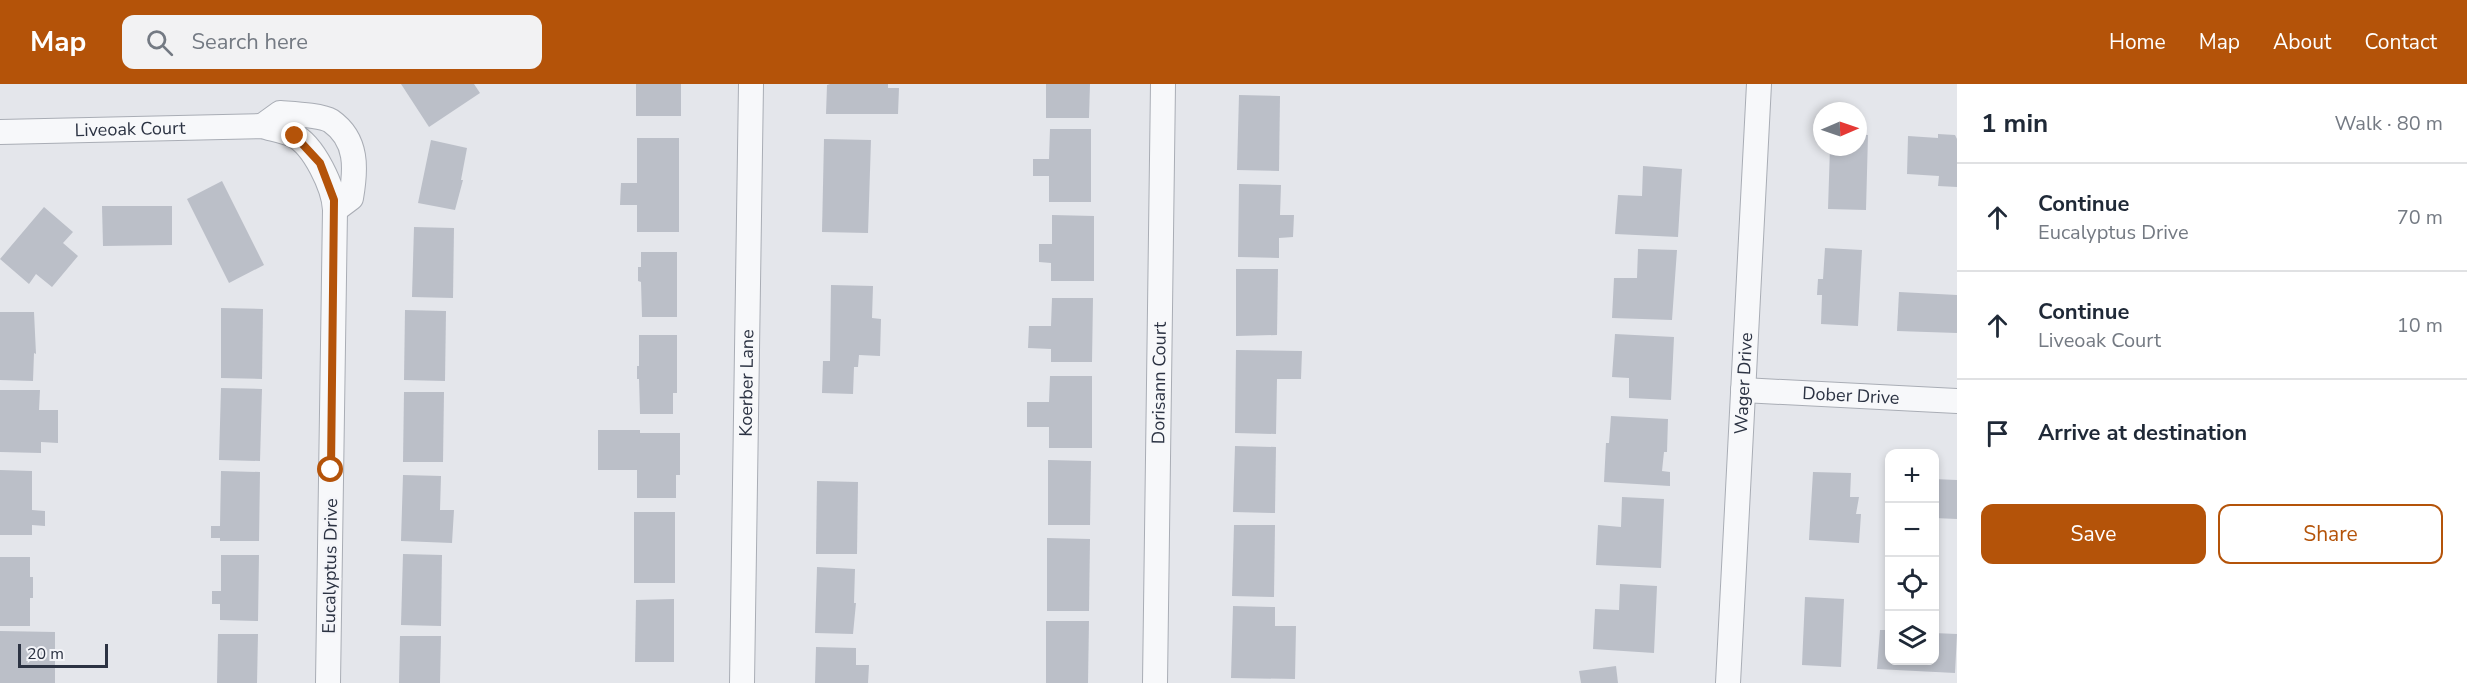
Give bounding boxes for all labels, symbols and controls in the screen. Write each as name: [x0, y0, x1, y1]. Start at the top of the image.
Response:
search box: [122, 15, 542, 69]
text: Map: [30, 23, 86, 61]
icon: search: [143, 26, 176, 59]
text: Search here: [191, 27, 308, 57]
text: Home: [2109, 28, 2166, 56]
text: Map: [2199, 28, 2240, 56]
text: About: [2273, 28, 2331, 56]
text: Contact: [2364, 28, 2437, 56]
north arrow: [1813, 102, 1867, 156]
text: 1 min: [1981, 106, 2048, 141]
text: Walk · 80 m: [2335, 110, 2443, 137]
street label: Liveoak Court: [74, 116, 186, 142]
route end: [281, 122, 307, 148]
text: Continue: [2038, 189, 2129, 219]
icon: ahead: [1981, 201, 2014, 234]
text: 70 m: [2397, 204, 2443, 231]
text: Eucalyptus Drive: [2038, 219, 2189, 246]
text: Continue: [2038, 297, 2129, 327]
icon: ahead: [1981, 309, 2014, 342]
text: 10 m: [2397, 312, 2443, 339]
street label: Dorisann Court: [1146, 321, 1172, 444]
text: Liveoak Court: [2038, 327, 2161, 354]
street label: Koerber Lane: [734, 329, 759, 437]
street label: Wager Drive: [1729, 332, 1758, 435]
street label: Dober Drive: [1802, 381, 1900, 410]
icon: arrive: [1981, 417, 2014, 450]
text: Arrive at destination: [2038, 418, 2247, 448]
map controls: [1885, 449, 1939, 665]
button: +: [1885, 449, 1939, 503]
route start: [317, 456, 343, 482]
street label: Eucalyptus Drive: [317, 498, 343, 634]
button: −: [1885, 503, 1939, 557]
button: Save: [1981, 504, 2206, 564]
button: Share: [2218, 504, 2443, 564]
button: locate: [1885, 557, 1939, 611]
button: layers: [1885, 611, 1939, 665]
scale bar: [18, 641, 108, 668]
text: 20 m: [27, 643, 64, 665]

